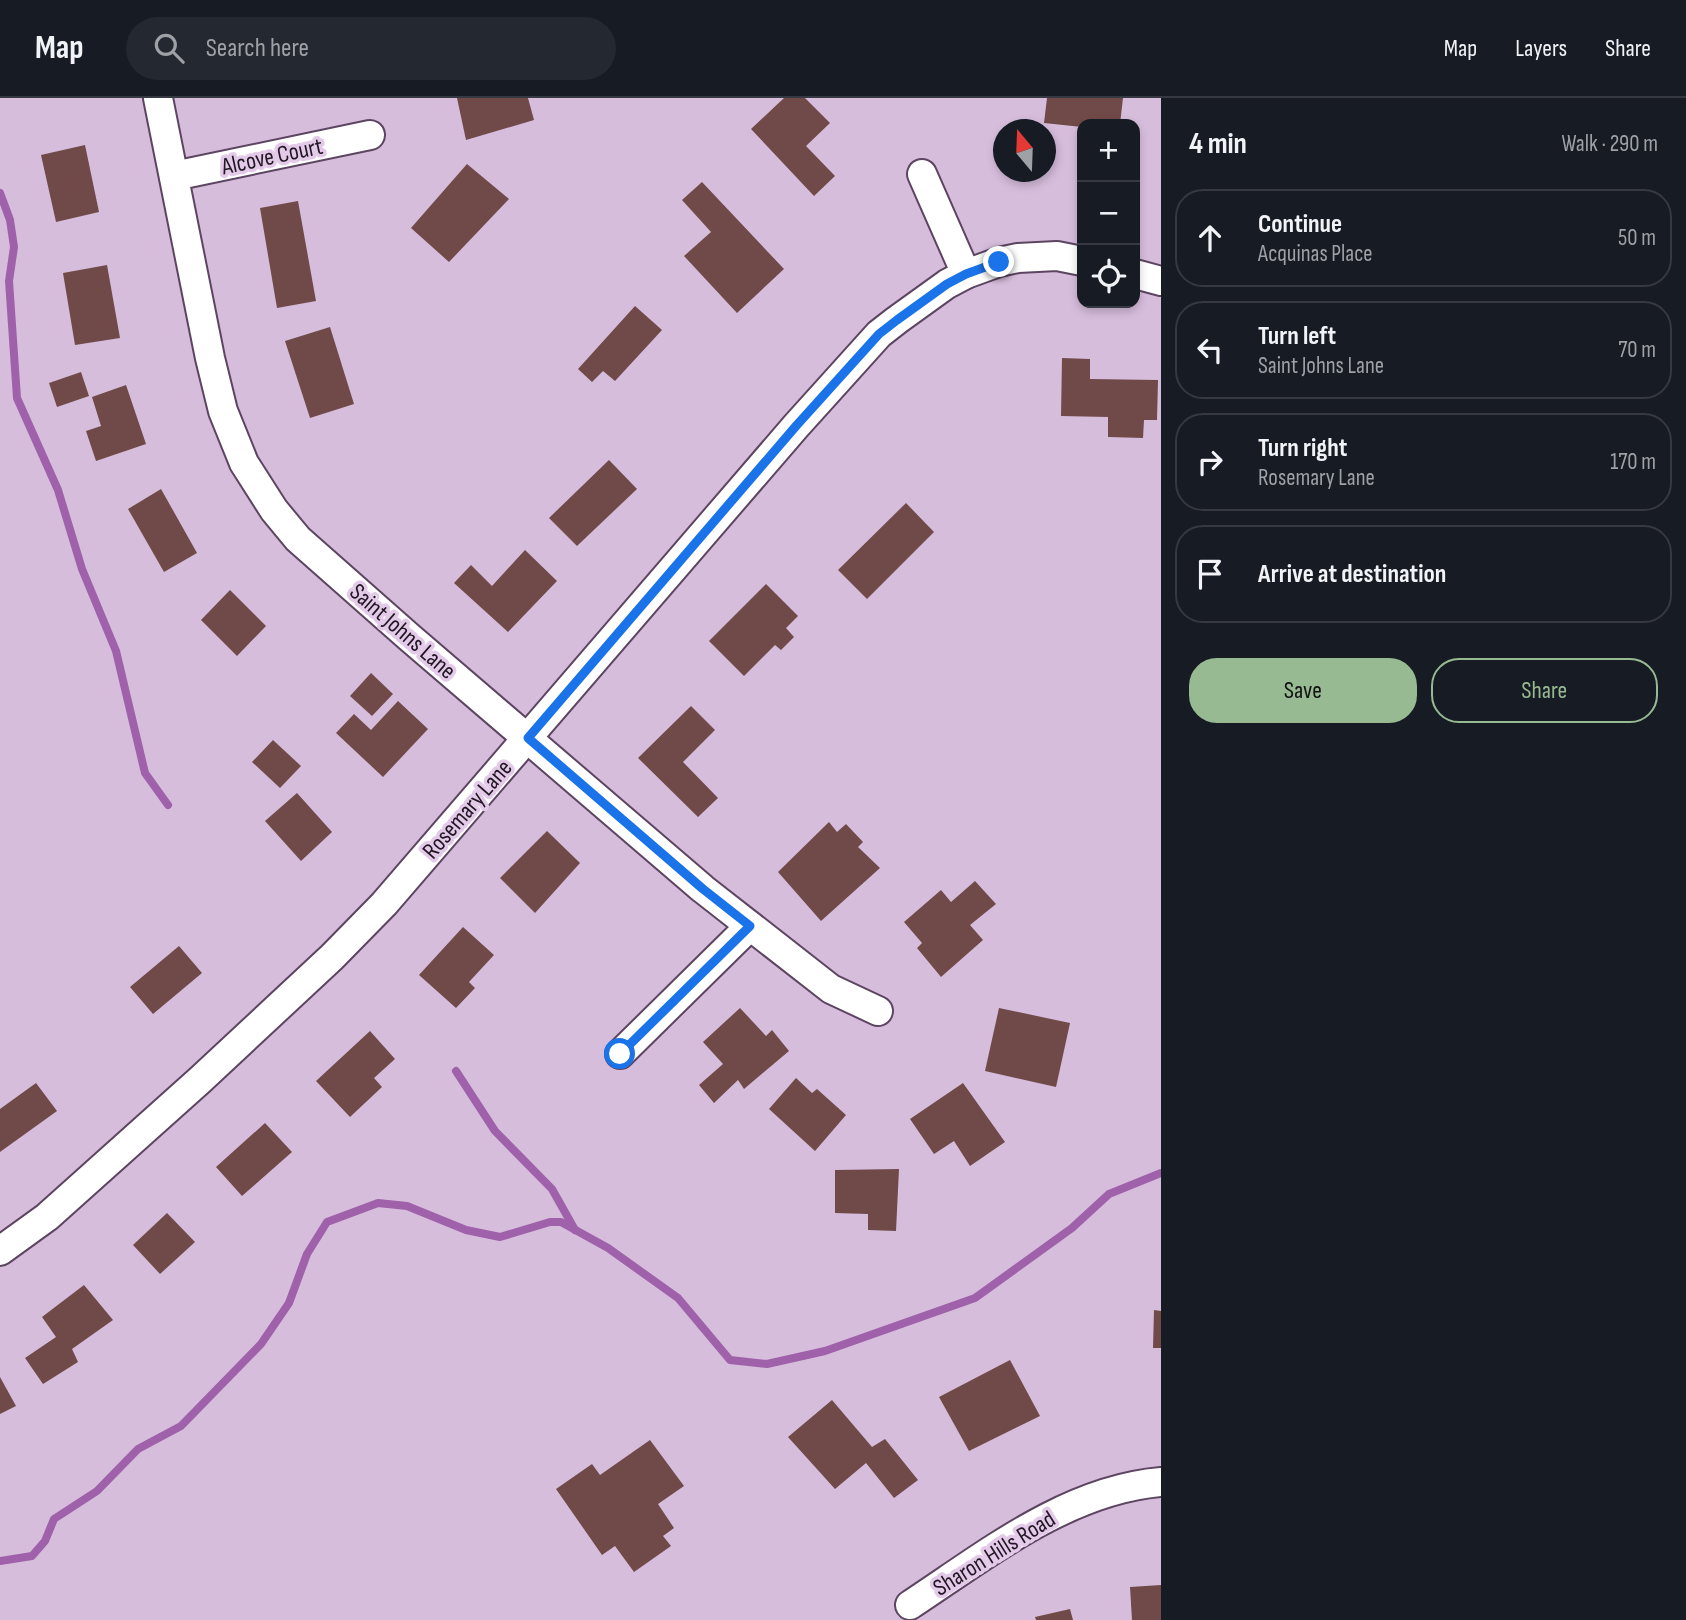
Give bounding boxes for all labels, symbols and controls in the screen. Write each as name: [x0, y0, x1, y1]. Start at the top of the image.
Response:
search box: [126, 17, 616, 80]
text: Map: [35, 28, 84, 68]
icon: search: [150, 29, 188, 67]
text: Search here: [206, 33, 309, 64]
text: Map: [1444, 34, 1477, 63]
text: Layers: [1515, 34, 1567, 63]
text: Share: [1605, 34, 1651, 63]
north arrow: [993, 119, 1056, 182]
map controls: [1077, 119, 1140, 308]
button: +: [1077, 119, 1140, 182]
text: 4 min: [1189, 126, 1247, 162]
text: Walk · 290 m: [1561, 130, 1658, 158]
street label: Alcove Court: [218, 132, 325, 182]
button: −: [1077, 182, 1140, 245]
text: Continue: [1258, 209, 1342, 240]
icon: ahead: [1191, 219, 1229, 257]
text: 50 m: [1618, 224, 1656, 252]
text: Acquinas Place: [1258, 240, 1373, 268]
button: locate: [1077, 245, 1140, 308]
route end: [983, 246, 1014, 277]
text: Turn left: [1258, 321, 1336, 352]
icon: left: [1191, 331, 1229, 369]
text: 70 m: [1618, 336, 1656, 364]
text: Saint Johns Lane: [1258, 352, 1384, 380]
text: Turn right: [1258, 433, 1347, 464]
icon: right: [1191, 443, 1229, 481]
text: 170 m: [1610, 448, 1656, 476]
text: Rosemary Lane: [1258, 464, 1375, 492]
icon: arrive: [1191, 555, 1229, 593]
text: Arrive at destination: [1258, 559, 1446, 590]
street label: Saint Johns Lane: [344, 577, 462, 685]
button: Save: [1189, 658, 1417, 723]
button: Share: [1431, 658, 1658, 723]
street label: Rosemary Lane: [416, 754, 518, 865]
route start: [604, 1038, 635, 1069]
street label: Sharon Hills Road: [928, 1504, 1061, 1602]

